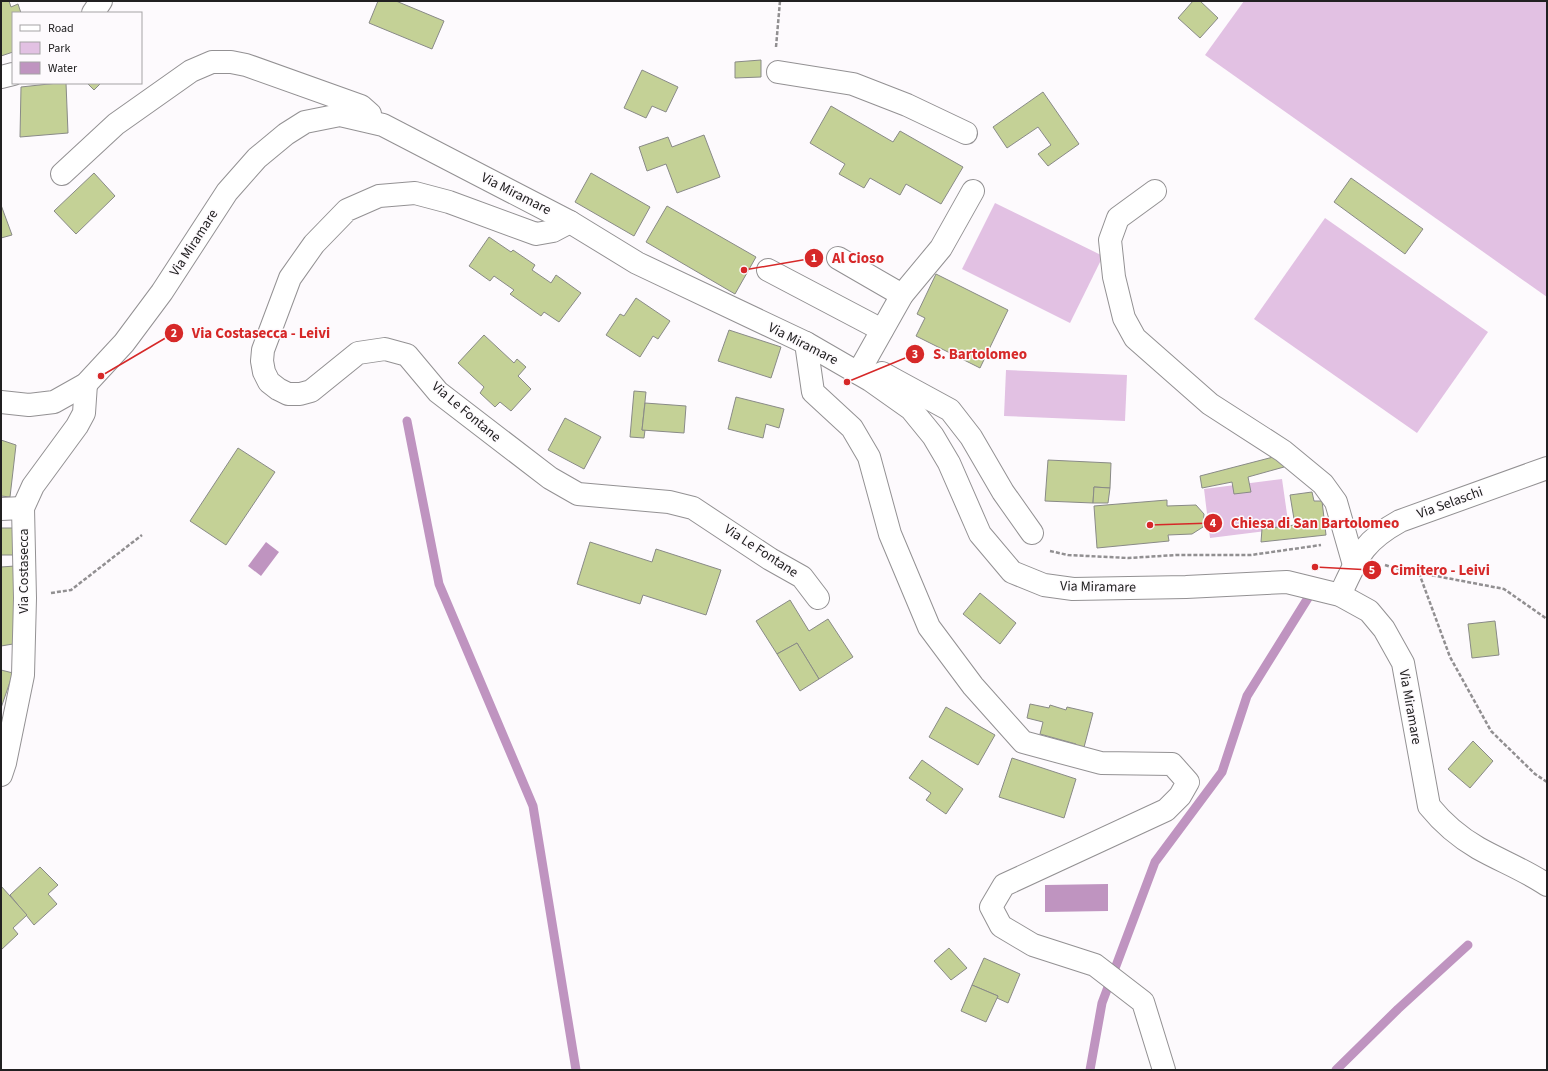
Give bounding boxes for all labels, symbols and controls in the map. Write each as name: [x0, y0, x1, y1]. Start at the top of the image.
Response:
legend: [12, 12, 142, 84]
text: Road: [48, 20, 74, 37]
text: Park: [48, 40, 70, 57]
text: Water: [48, 60, 78, 77]
street label: Via Miramare: [478, 168, 554, 220]
street label: Via Miramare: [165, 206, 223, 280]
callout: Al Cioso: [804, 245, 892, 272]
text: Al Cioso: [831, 248, 884, 269]
text: 1: [811, 250, 817, 267]
street label: Via Miramare: [765, 318, 841, 370]
callout: Via Costasecca - Leivi: [164, 319, 338, 346]
text: Via Costasecca - Leivi: [191, 323, 330, 344]
text: 2: [171, 325, 177, 342]
callout: S. Bartolomeo: [905, 340, 1035, 367]
text: S. Bartolomeo: [933, 344, 1027, 365]
text: 3: [912, 346, 918, 363]
street label: Via Le Fontane: [427, 377, 505, 447]
street label: Via Selaschi: [1414, 482, 1486, 524]
callout: Chiesa di San Bartolomeo: [1203, 510, 1408, 537]
text: Chiesa di San Bartolomeo: [1231, 513, 1399, 534]
text: 4: [1210, 515, 1217, 532]
street label: Via Le Fontane: [720, 519, 802, 583]
street label: Via Costasecca: [14, 528, 34, 614]
callout: Cimitero - Leivi: [1362, 556, 1498, 583]
text: Cimitero - Leivi: [1390, 560, 1490, 581]
text: 5: [1369, 562, 1375, 579]
street label: Via Miramare: [1060, 576, 1136, 598]
street label: Via Miramare: [1394, 668, 1426, 746]

